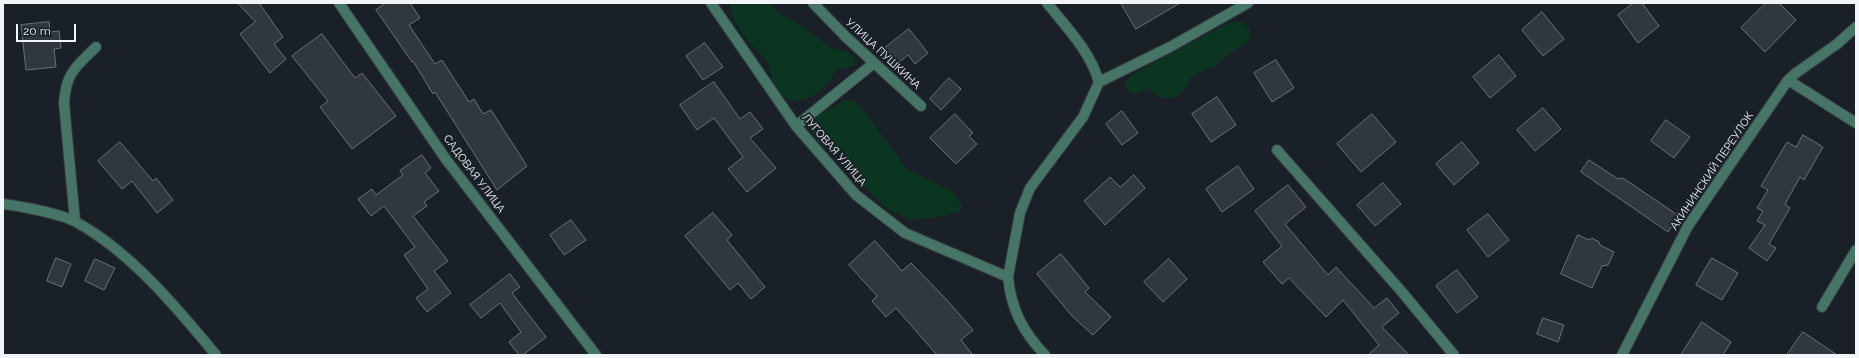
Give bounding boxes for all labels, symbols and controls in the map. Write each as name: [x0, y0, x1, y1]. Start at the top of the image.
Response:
scale bar: [18, 16, 78, 42]
street label: УЛИЦА ПУШКИНА: [843, 16, 923, 92]
text: 20 m: [23, 24, 51, 38]
street label: АКИНИНСКИЙ ПЕРЕУЛОК: [1668, 109, 1756, 233]
street label: ЛУГОВАЯ УЛИЦА: [799, 111, 869, 189]
street label: САДОВАЯ УЛИЦА: [440, 132, 508, 216]

